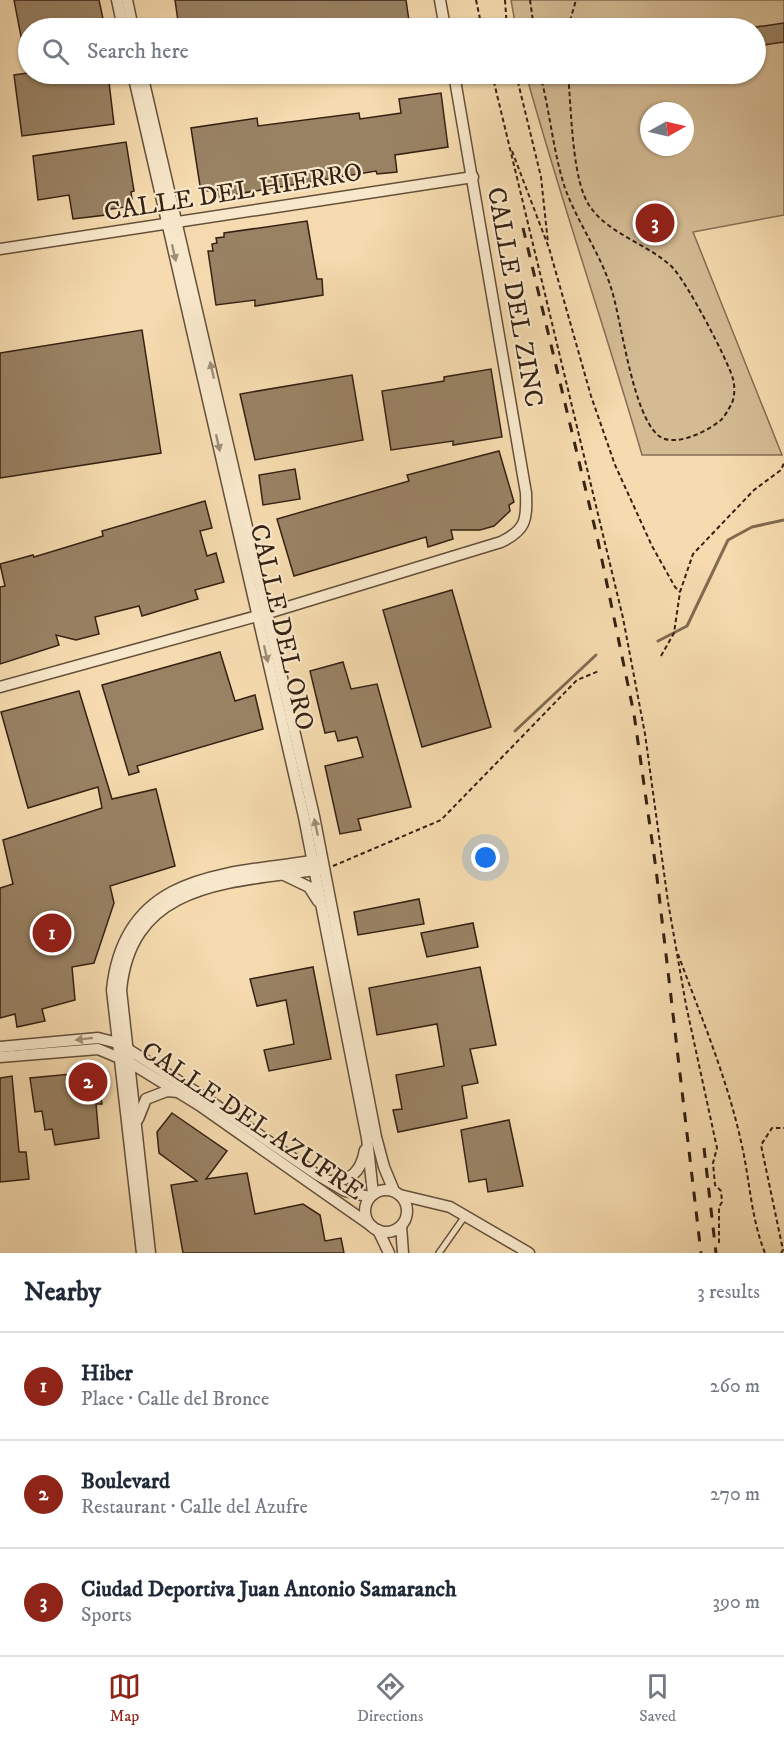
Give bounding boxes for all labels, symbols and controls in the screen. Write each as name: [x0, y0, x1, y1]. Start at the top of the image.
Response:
search box: [18, 18, 766, 84]
icon: search: [39, 35, 72, 68]
text: Search here: [87, 38, 189, 65]
north arrow: [640, 102, 694, 156]
street label: CALLE DEL HIERRO: [102, 156, 365, 229]
street label: CALLE DEL ZINC: [479, 185, 550, 410]
pin: 3: [636, 200, 674, 246]
one-way arrow: [170, 244, 180, 263]
one-way arrow: [207, 361, 216, 380]
one-way arrow: [213, 434, 223, 453]
street label: CALLE DEL ORO: [242, 521, 321, 734]
one-way arrow: [261, 645, 271, 663]
one-way arrow: [311, 817, 320, 836]
your location: [471, 843, 500, 872]
pin: 1: [32, 910, 72, 956]
one-way arrow: [75, 1034, 94, 1044]
street label: CALLE DEL AZUFRE: [134, 1034, 370, 1208]
pin: 2: [68, 1060, 107, 1104]
text: Nearby: [24, 1276, 101, 1309]
text: 3 results: [697, 1280, 760, 1305]
text: Hiber: [81, 1360, 133, 1387]
text: 1: [40, 1374, 47, 1399]
text: 260 m: [710, 1374, 760, 1399]
text: Place · Calle del Bronce: [81, 1387, 269, 1412]
text: Boulevard: [81, 1468, 170, 1495]
text: 2: [39, 1482, 48, 1507]
text: 270 m: [710, 1482, 760, 1507]
text: Restaurant · Calle del Azufre: [81, 1495, 308, 1520]
text: Ciudad Deportiva Juan Antonio Samaranch: [81, 1576, 457, 1603]
text: 3: [40, 1590, 47, 1615]
text: 390 m: [712, 1590, 760, 1615]
text: Sports: [81, 1603, 132, 1628]
tab: Map: [108, 1670, 141, 1726]
tab: Directions: [357, 1670, 423, 1726]
tab: Saved: [639, 1670, 676, 1726]

